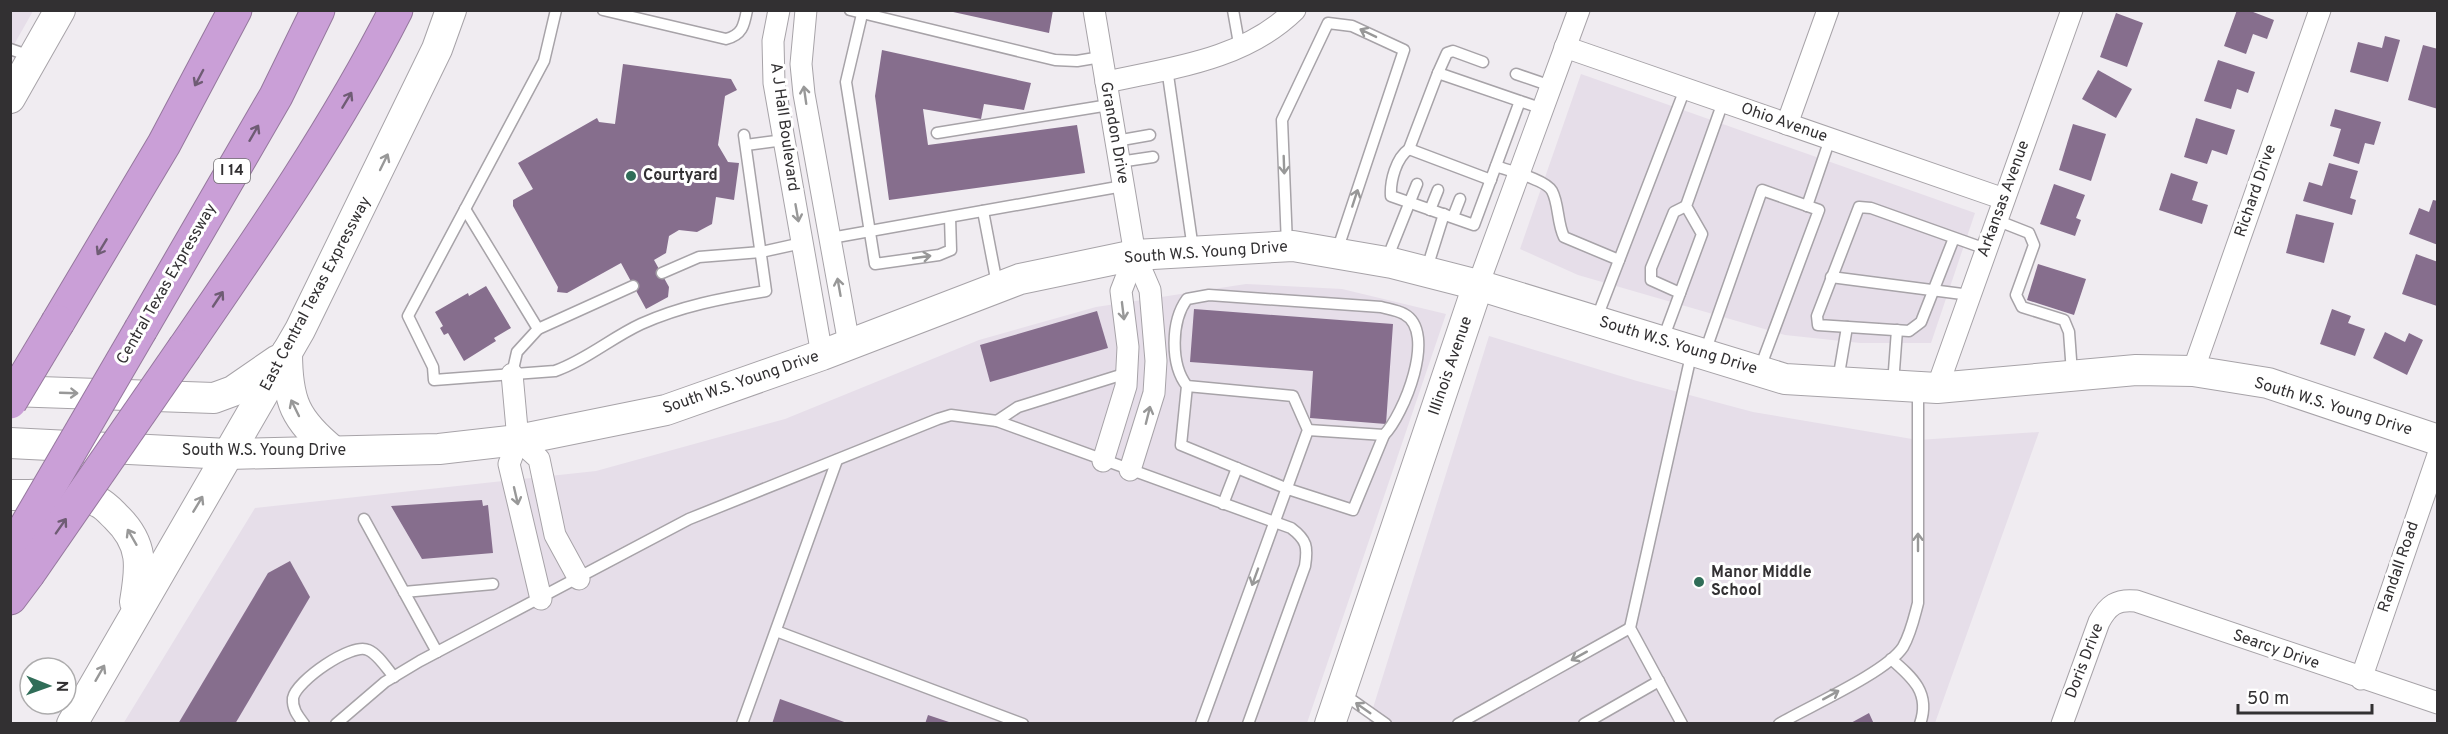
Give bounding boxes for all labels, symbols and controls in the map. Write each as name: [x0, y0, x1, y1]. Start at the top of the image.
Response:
one-way arrow: [1360, 27, 1378, 39]
street label: A J Hall Boulevard: [765, 61, 803, 193]
one-way arrow: [193, 69, 205, 86]
street label: Grandon Drive: [1095, 80, 1133, 186]
one-way arrow: [799, 85, 810, 105]
one-way arrow: [341, 92, 353, 109]
street label: Ohio Avenue: [1738, 99, 1830, 147]
one-way arrow: [249, 125, 261, 142]
street label: Arkansas Avenue: [1974, 138, 2034, 260]
street label: Richard Drive: [2231, 142, 2281, 240]
one-way arrow: [378, 153, 390, 171]
one-way arrow: [1278, 155, 1289, 175]
road number: I 14: [214, 159, 250, 183]
place label: Courtyard: [643, 166, 718, 186]
marker: Courtyard: [624, 169, 638, 183]
one-way arrow: [1350, 189, 1361, 208]
street label: East Central Texas Expressway: [256, 193, 376, 395]
street label: Central Texas Expressway: [113, 200, 221, 368]
one-way arrow: [792, 203, 803, 223]
street label: South W.S. Young Drive: [1123, 237, 1289, 269]
one-way arrow: [96, 238, 108, 255]
one-way arrow: [911, 252, 931, 263]
one-way arrow: [833, 277, 844, 297]
one-way arrow: [212, 290, 225, 307]
one-way arrow: [1118, 300, 1129, 320]
street label: South W.S. Young Drive: [1597, 312, 1759, 380]
street label: Illinois Avenue: [1425, 314, 1477, 418]
street label: South W.S. Young Drive: [660, 347, 822, 419]
street label: South W.S. Young Drive: [2252, 373, 2414, 441]
one-way arrow: [58, 387, 78, 399]
one-way arrow: [289, 400, 301, 418]
one-way arrow: [1142, 406, 1154, 425]
street label: South W.S. Young Drive: [182, 441, 346, 461]
one-way arrow: [511, 486, 523, 505]
one-way arrow: [193, 496, 205, 513]
one-way arrow: [55, 519, 67, 535]
street label: Randall Road: [2374, 519, 2424, 615]
one-way arrow: [125, 529, 137, 546]
one-way arrow: [1912, 533, 1924, 553]
place label: Manor Middle School: [1711, 563, 1812, 601]
one-way arrow: [1249, 568, 1260, 586]
marker: Manor Middle School: [1692, 575, 1706, 589]
street label: Doris Drive: [2062, 621, 2108, 701]
street label: Searcy Drive: [2230, 626, 2322, 674]
one-way arrow: [1570, 651, 1588, 662]
north arrow: [18, 656, 78, 716]
one-way arrow: [95, 664, 107, 681]
scale bar: [2238, 677, 2372, 715]
text: N: [51, 680, 71, 692]
text: 50 m: [2247, 688, 2289, 711]
one-way arrow: [1821, 689, 1839, 700]
one-way arrow: [1356, 702, 1372, 714]

